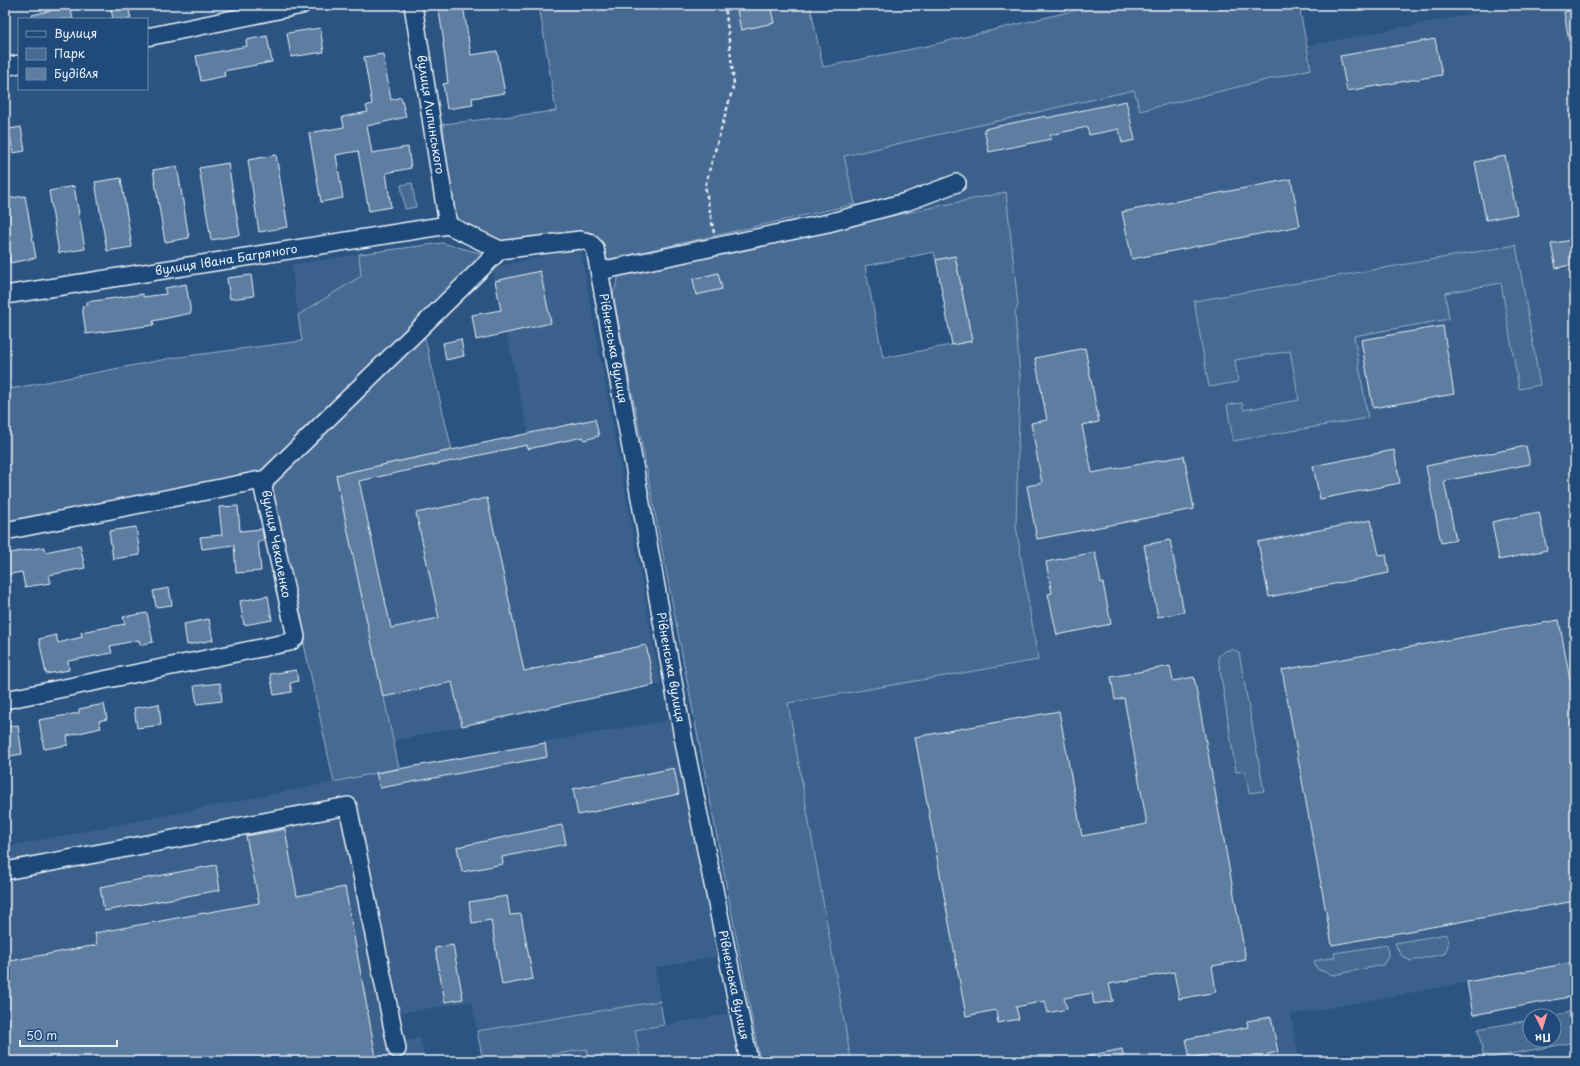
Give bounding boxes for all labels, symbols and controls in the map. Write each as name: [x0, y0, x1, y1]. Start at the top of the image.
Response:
legend: [18, 18, 148, 90]
text: Вулиця: [54, 24, 97, 42]
text: Парк: [54, 44, 86, 62]
street label: вулиця Липинського: [413, 54, 450, 176]
text: Будівля: [54, 64, 99, 82]
street label: вулиця Івана Багряного: [154, 239, 299, 279]
street label: Рівненська вулиця: [595, 292, 633, 405]
street label: вулиця Чекаленко: [258, 488, 296, 600]
street label: Рівненська вулиця: [653, 611, 690, 724]
street label: Рівненська вулиця: [715, 928, 754, 1041]
north arrow: [1522, 1008, 1562, 1048]
scale bar: [20, 1022, 117, 1048]
text: 50 m: [26, 1026, 57, 1044]
text: Пн: [1534, 1029, 1552, 1048]

